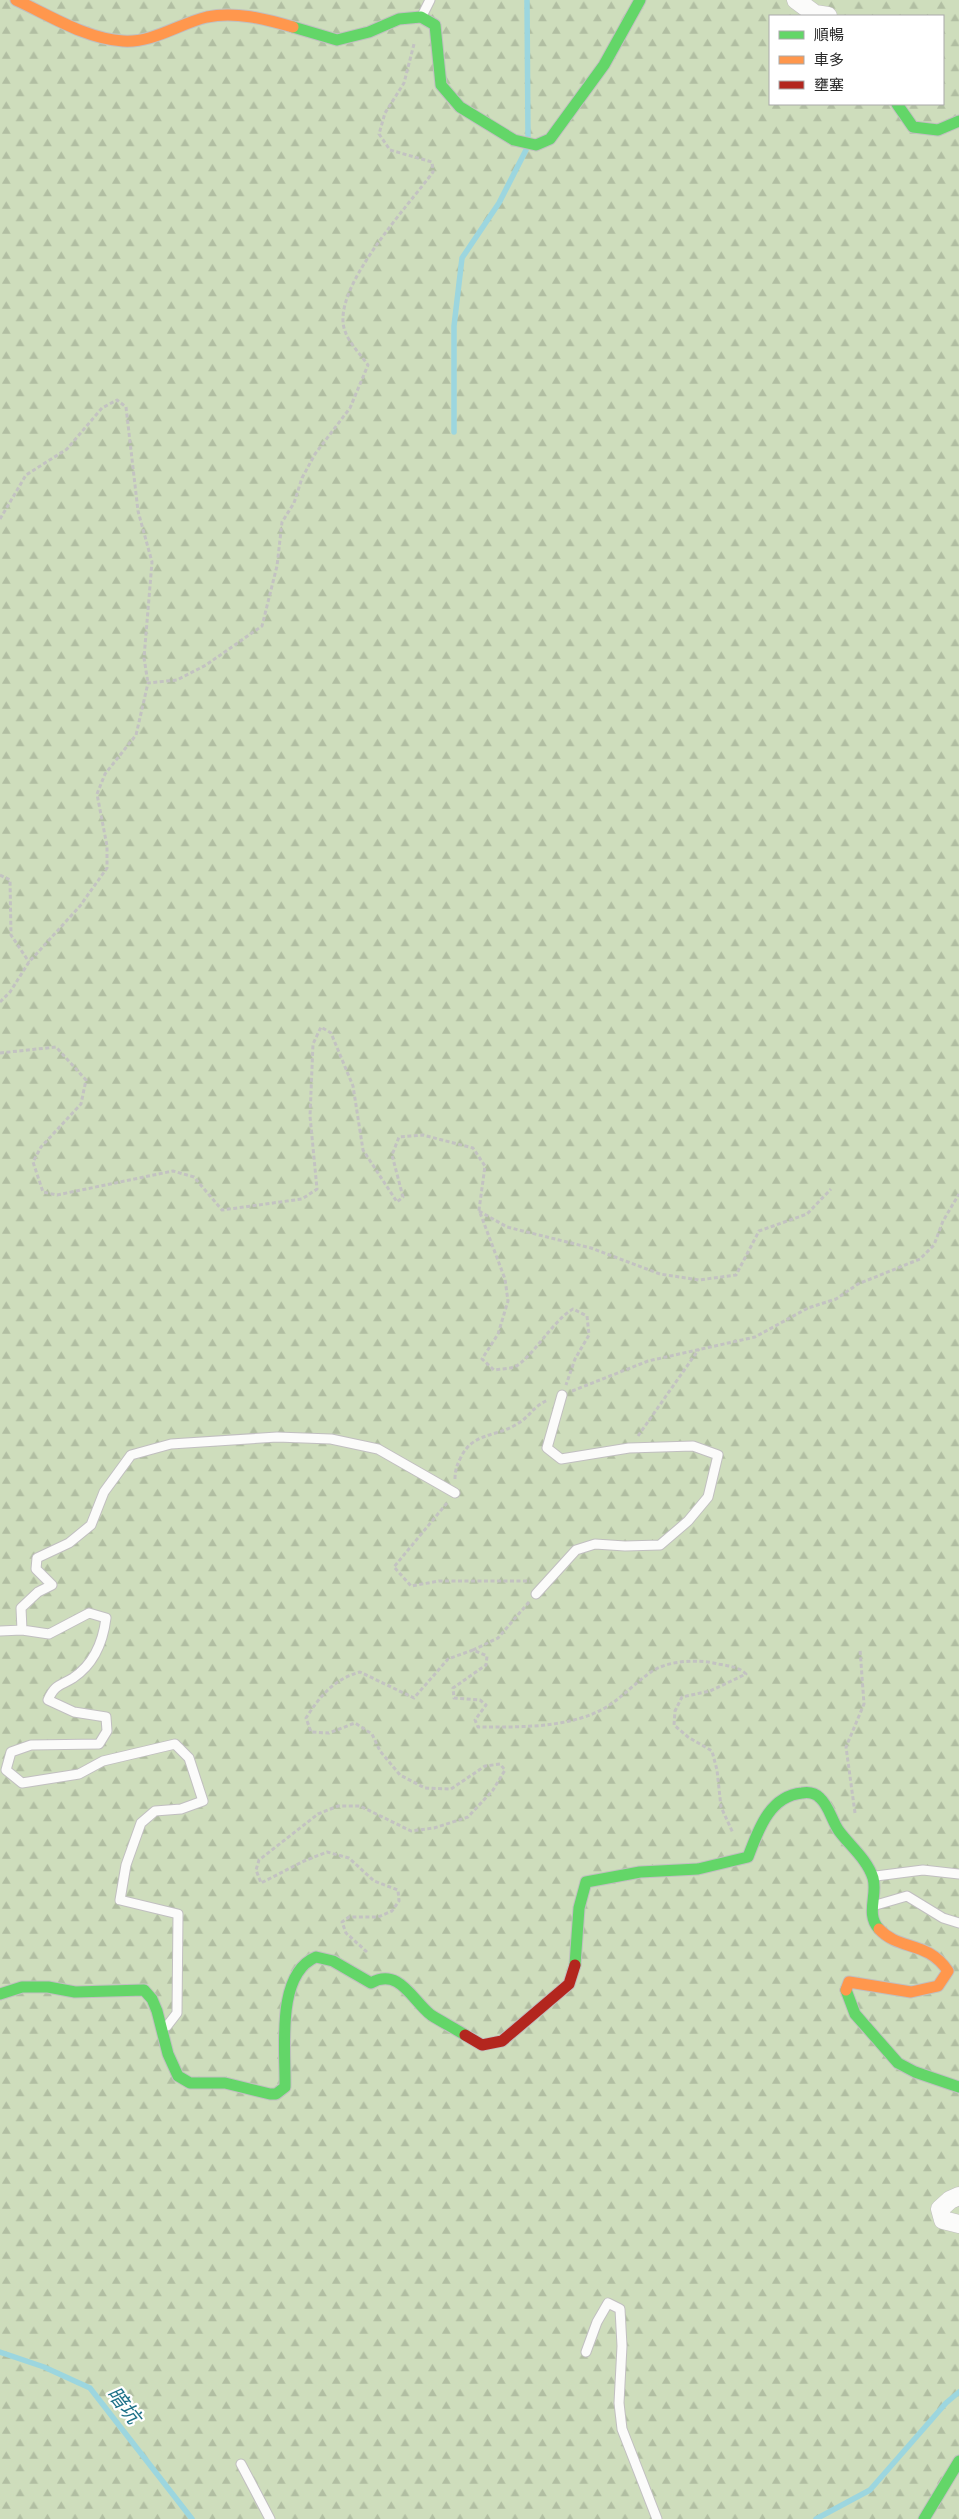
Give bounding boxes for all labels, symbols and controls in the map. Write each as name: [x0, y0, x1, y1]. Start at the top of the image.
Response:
legend: [769, 15, 944, 105]
text: 順暢: [814, 25, 844, 43]
text: 車多: [814, 50, 844, 68]
text: 壅塞: [814, 75, 844, 93]
water label: 暗坑: [103, 2381, 148, 2430]

